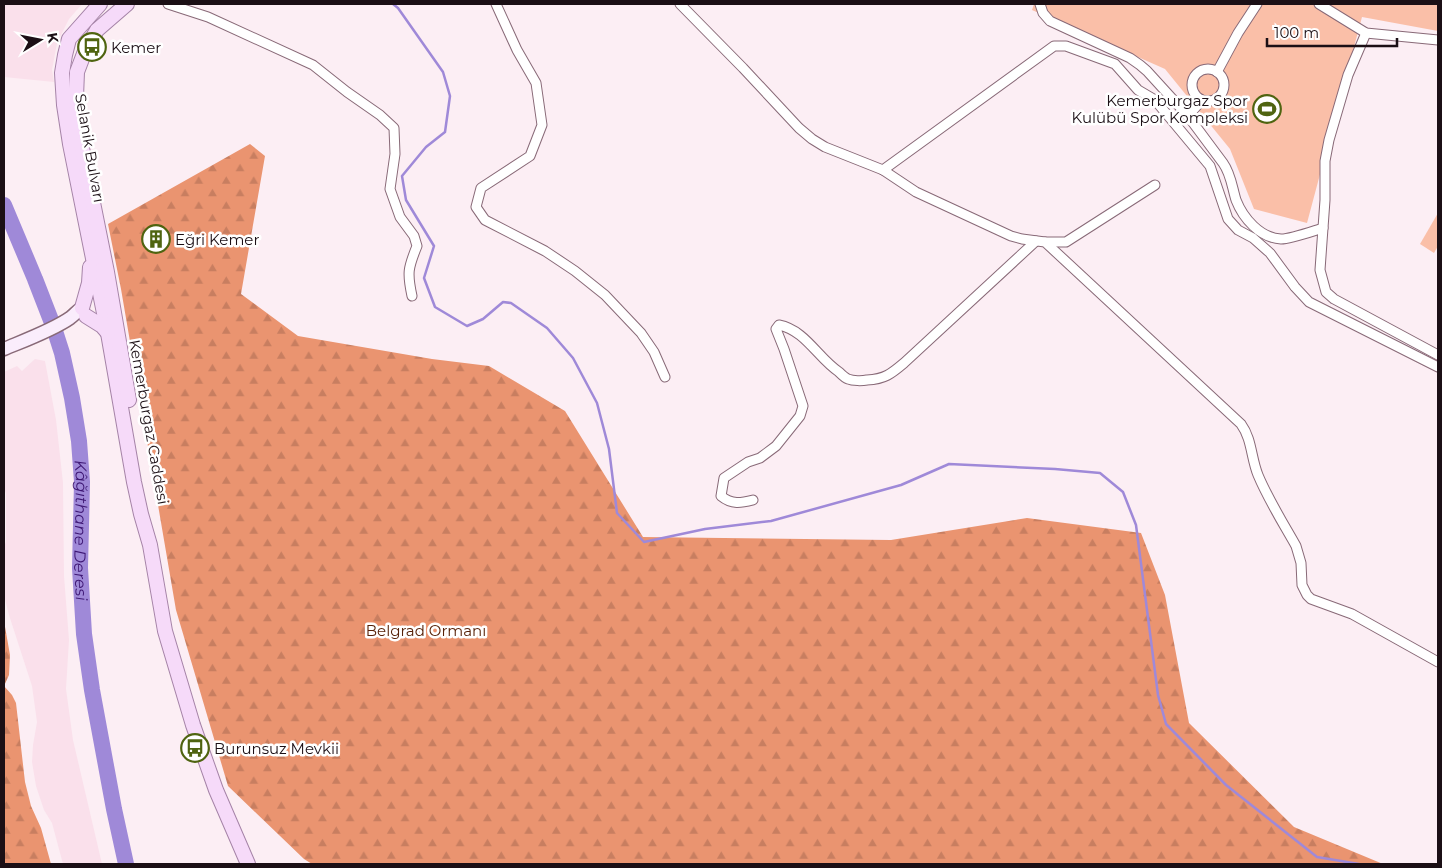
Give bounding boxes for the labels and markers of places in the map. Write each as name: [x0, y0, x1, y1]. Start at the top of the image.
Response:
bus stop icon: Kemer: [77, 32, 107, 62]
place label: Kemer: [111, 38, 161, 57]
place label: Kemerburgaz Spor Kulübü Spor Kompleksi: [1072, 91, 1248, 127]
sports icon: Kemerburgaz Spor Kulübü Spor Kompleksi: [1252, 94, 1282, 124]
building icon: Eğri Kemer: [141, 224, 171, 254]
place label: Eğri Kemer: [175, 230, 259, 249]
bus stop icon: Burunsuz Mevkii: [180, 733, 210, 763]
place label: Burunsuz Mevkii: [214, 739, 339, 758]

